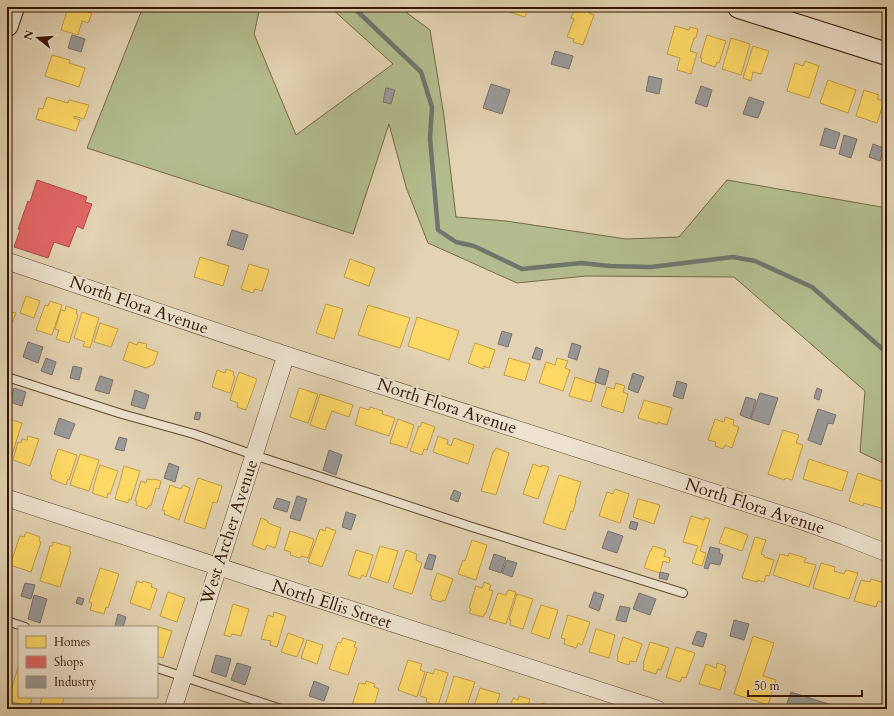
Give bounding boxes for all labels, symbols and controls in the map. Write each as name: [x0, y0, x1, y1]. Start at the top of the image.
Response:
north arrow: [18, 18, 58, 58]
text: N: [20, 28, 38, 42]
street label: North Flora Avenue: [66, 270, 212, 340]
street label: North Flora Avenue: [374, 373, 520, 439]
street label: West Archer Avenue: [194, 457, 263, 608]
street label: North Flora Avenue: [682, 473, 828, 539]
street label: North Ellis Street: [269, 574, 395, 634]
legend: [18, 626, 158, 698]
text: Homes: [54, 634, 90, 650]
text: Shops: [54, 654, 83, 670]
scale bar: [748, 672, 862, 698]
text: Industry: [54, 674, 97, 690]
text: 50 m: [754, 678, 781, 694]

